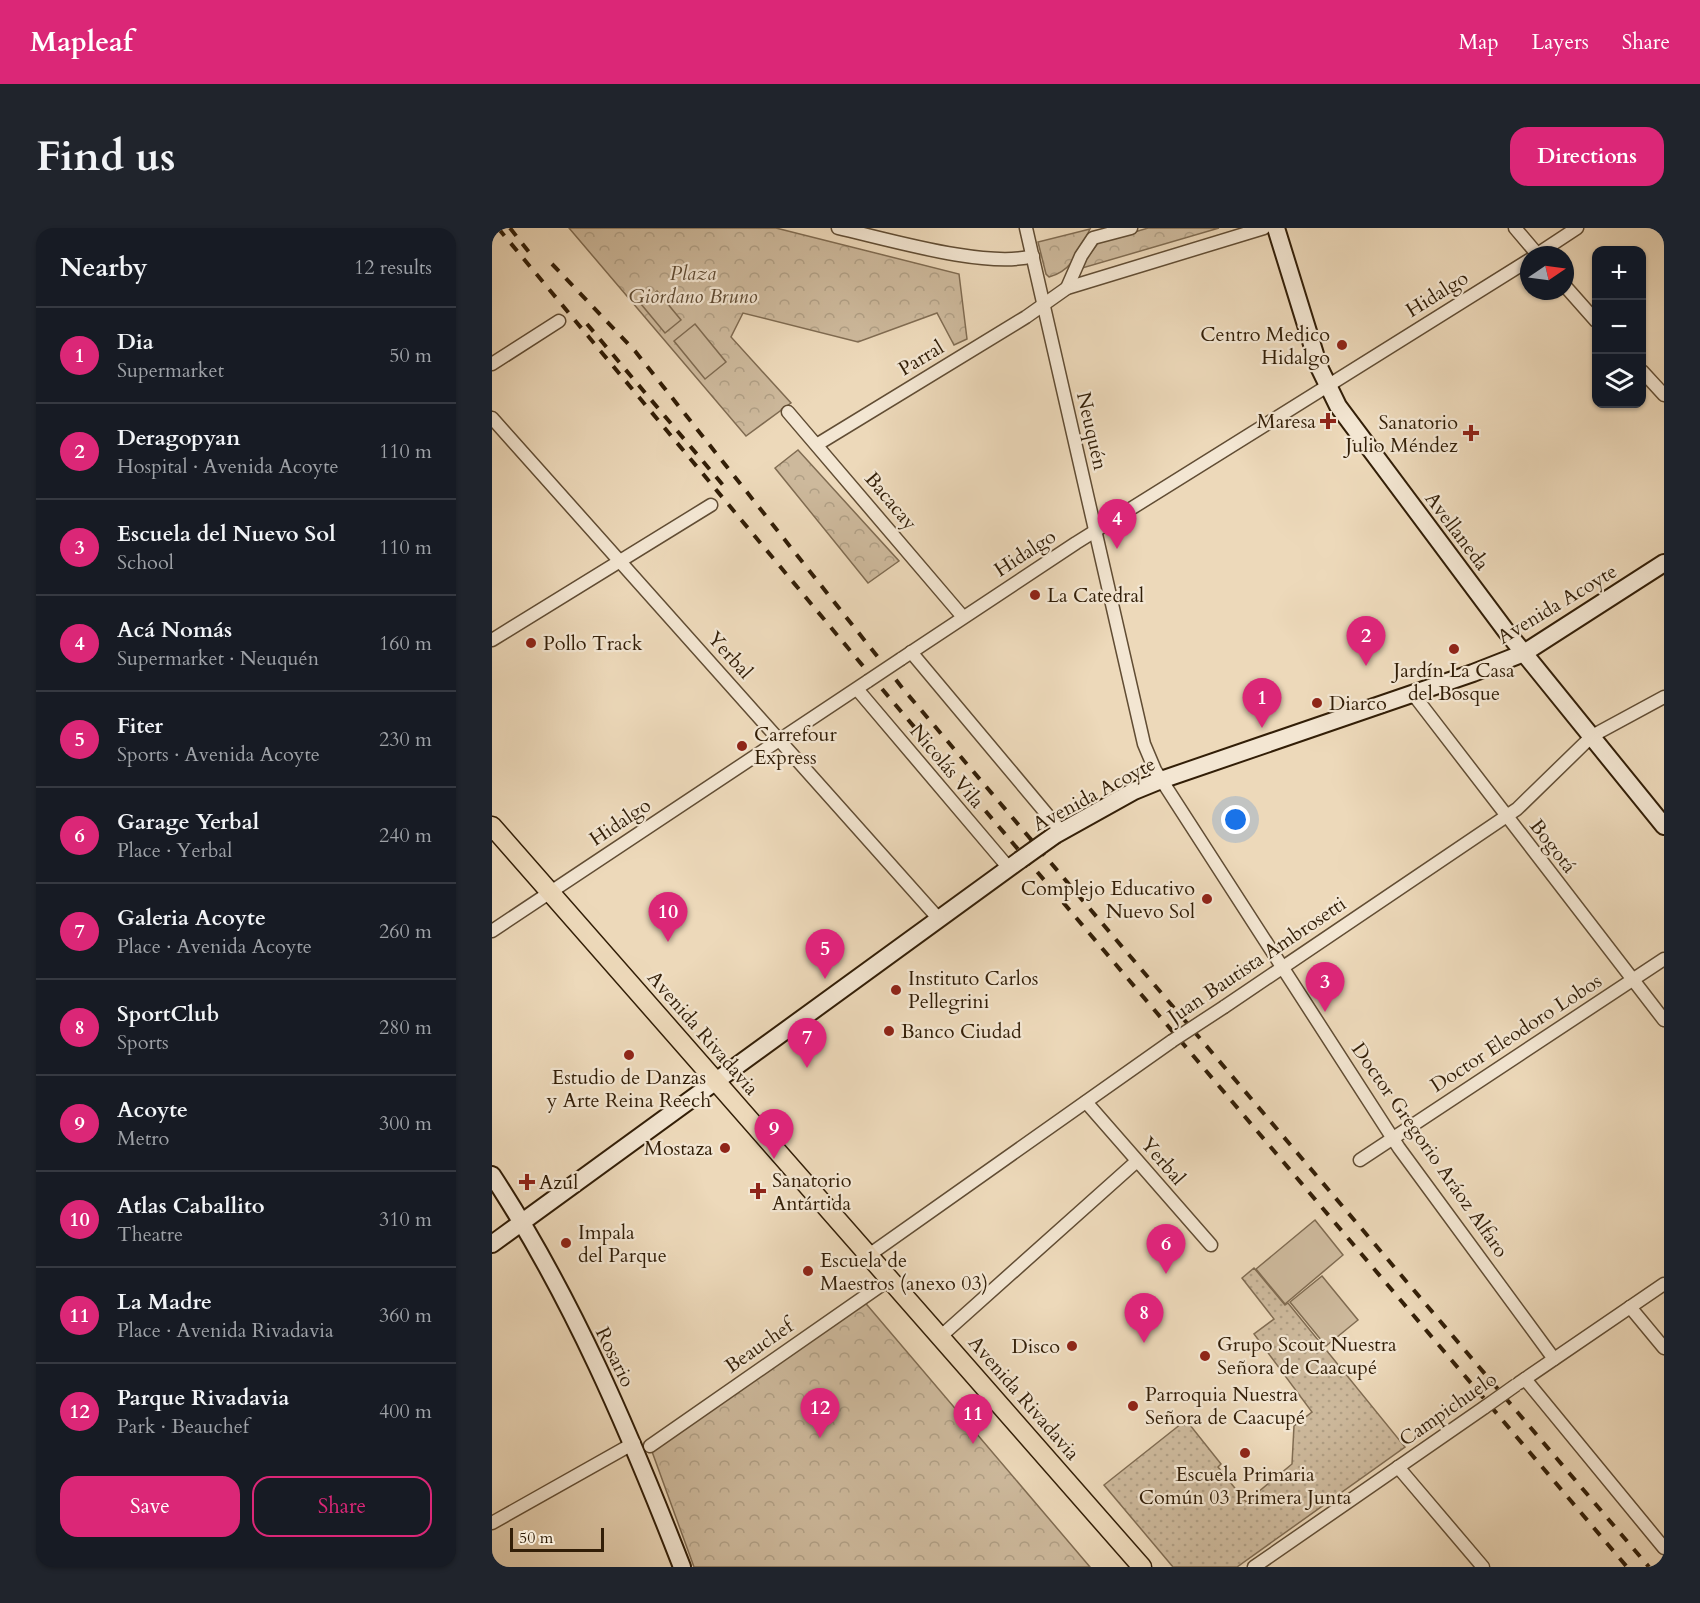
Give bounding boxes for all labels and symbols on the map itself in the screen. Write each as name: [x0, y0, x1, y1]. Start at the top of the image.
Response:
north arrow: [1520, 246, 1574, 300]
park label: Plaza Giordano Bruno: [629, 260, 757, 310]
street label: Hidalgo: [1401, 264, 1473, 324]
place label: Centro Medico Hidalgo: [1200, 321, 1330, 371]
street label: Parral: [893, 334, 949, 382]
marker: Centro Medico Hidalgo: [1335, 338, 1349, 352]
street label: Neuquén: [1070, 389, 1114, 473]
place label: Maresa: [1257, 408, 1316, 435]
place label: Sanatorio Julio Méndez: [1342, 409, 1458, 459]
marker: Maresa: [1321, 414, 1335, 428]
marker: Sanatorio Julio Méndez: [1462, 424, 1480, 442]
street label: Bacacay: [859, 466, 924, 536]
street label: Avellaneda: [1419, 486, 1496, 576]
pin: 4: [1098, 500, 1136, 549]
street label: Hidalgo: [989, 523, 1061, 583]
street label: Avenida Acoyte: [1492, 558, 1622, 650]
place label: La Catedral: [1047, 582, 1144, 609]
marker: La Catedral: [1028, 588, 1042, 602]
pin: 2: [1346, 616, 1386, 666]
street label: Yerbal: [701, 625, 759, 685]
place label: Pollo Track: [543, 630, 643, 657]
marker: Pollo Track: [524, 636, 538, 650]
marker: Jardín La Casa del Bosque: [1447, 642, 1461, 656]
place label: Jardín La Casa del Bosque: [1390, 657, 1515, 707]
pin: 1: [1242, 678, 1282, 728]
place label: Diarco: [1329, 690, 1387, 717]
marker: Diarco: [1310, 696, 1324, 710]
street label: Nicolás Vila: [904, 718, 990, 814]
place label: Carrefour Express: [754, 721, 837, 771]
marker: Carrefour Express: [735, 739, 749, 753]
street label: Avenida Acoyte: [1028, 750, 1160, 838]
street label: Hidalgo: [584, 791, 656, 852]
your location: [1221, 805, 1250, 834]
street label: Bogotá: [1523, 814, 1583, 879]
place label: Complejo Educativo Nuevo Sol: [1021, 875, 1195, 925]
street label: Juan Bautista Ambrosetti: [1160, 890, 1352, 1031]
pin: 10: [648, 892, 687, 942]
marker: Complejo Educativo Nuevo Sol: [1200, 892, 1214, 906]
pin: 5: [806, 930, 844, 979]
pin: 3: [1306, 962, 1344, 1012]
street label: Avenida Rivadavia: [641, 965, 765, 1101]
place label: Instituto Carlos Pellegrini: [908, 965, 1038, 1015]
street label: Doctor Eleodoro Lobos: [1425, 967, 1607, 1099]
marker: Instituto Carlos Pellegrini: [889, 983, 903, 997]
pin: 7: [788, 1018, 826, 1068]
place label: Banco Ciudad: [901, 1018, 1022, 1045]
marker: Banco Ciudad: [882, 1024, 896, 1038]
street label: Doctor Gregorio Aráoz Alfaro: [1345, 1037, 1515, 1263]
marker: Estudio de Danzas y Arte Reina Reech: [622, 1048, 636, 1062]
place label: Estudio de Danzas y Arte Reina Reech: [546, 1064, 711, 1114]
pin: 9: [754, 1110, 794, 1159]
street label: Yerbal: [1135, 1131, 1191, 1191]
place label: Mostaza: [644, 1135, 713, 1162]
marker: Mostaza: [718, 1141, 732, 1155]
place label: Sanatorio Antártida: [772, 1167, 852, 1217]
place label: Azul: [539, 1169, 578, 1196]
marker: Azul: [520, 1175, 534, 1189]
marker: Sanatorio Antártida: [749, 1182, 767, 1200]
place label: Impala del Parque: [578, 1219, 667, 1269]
pin: 6: [1146, 1224, 1186, 1274]
marker: Impala del Parque: [559, 1236, 573, 1250]
place label: Escuela de Maestros (anexo 03): [820, 1247, 988, 1297]
marker: Escuela de Maestros (anexo 03): [801, 1264, 815, 1278]
pin: 8: [1124, 1294, 1164, 1343]
street label: Beauchef: [719, 1311, 801, 1379]
street label: Rosario: [589, 1322, 641, 1392]
street label: Avenida Rivadavia: [962, 1330, 1086, 1466]
place label: Grupo Scout Nuestra Señora de Caacupé: [1217, 1331, 1397, 1381]
place label: Disco: [1012, 1333, 1060, 1360]
marker: Disco: [1065, 1339, 1079, 1353]
marker: Grupo Scout Nuestra Señora de Caacupé: [1198, 1349, 1212, 1363]
street label: Campichuelo: [1394, 1365, 1502, 1453]
place label: Parroquia Nuestra Señora de Caacupé: [1145, 1381, 1305, 1431]
pin: 12: [800, 1388, 840, 1438]
pin: 11: [954, 1394, 992, 1444]
marker: Parroquia Nuestra Señora de Caacupé: [1126, 1399, 1140, 1413]
marker: Escuela Primaria Común 03 Primera Junta: [1238, 1446, 1252, 1460]
place label: Escuela Primaria Común 03 Primera Junta: [1139, 1461, 1352, 1511]
scale bar: [510, 1525, 604, 1552]

